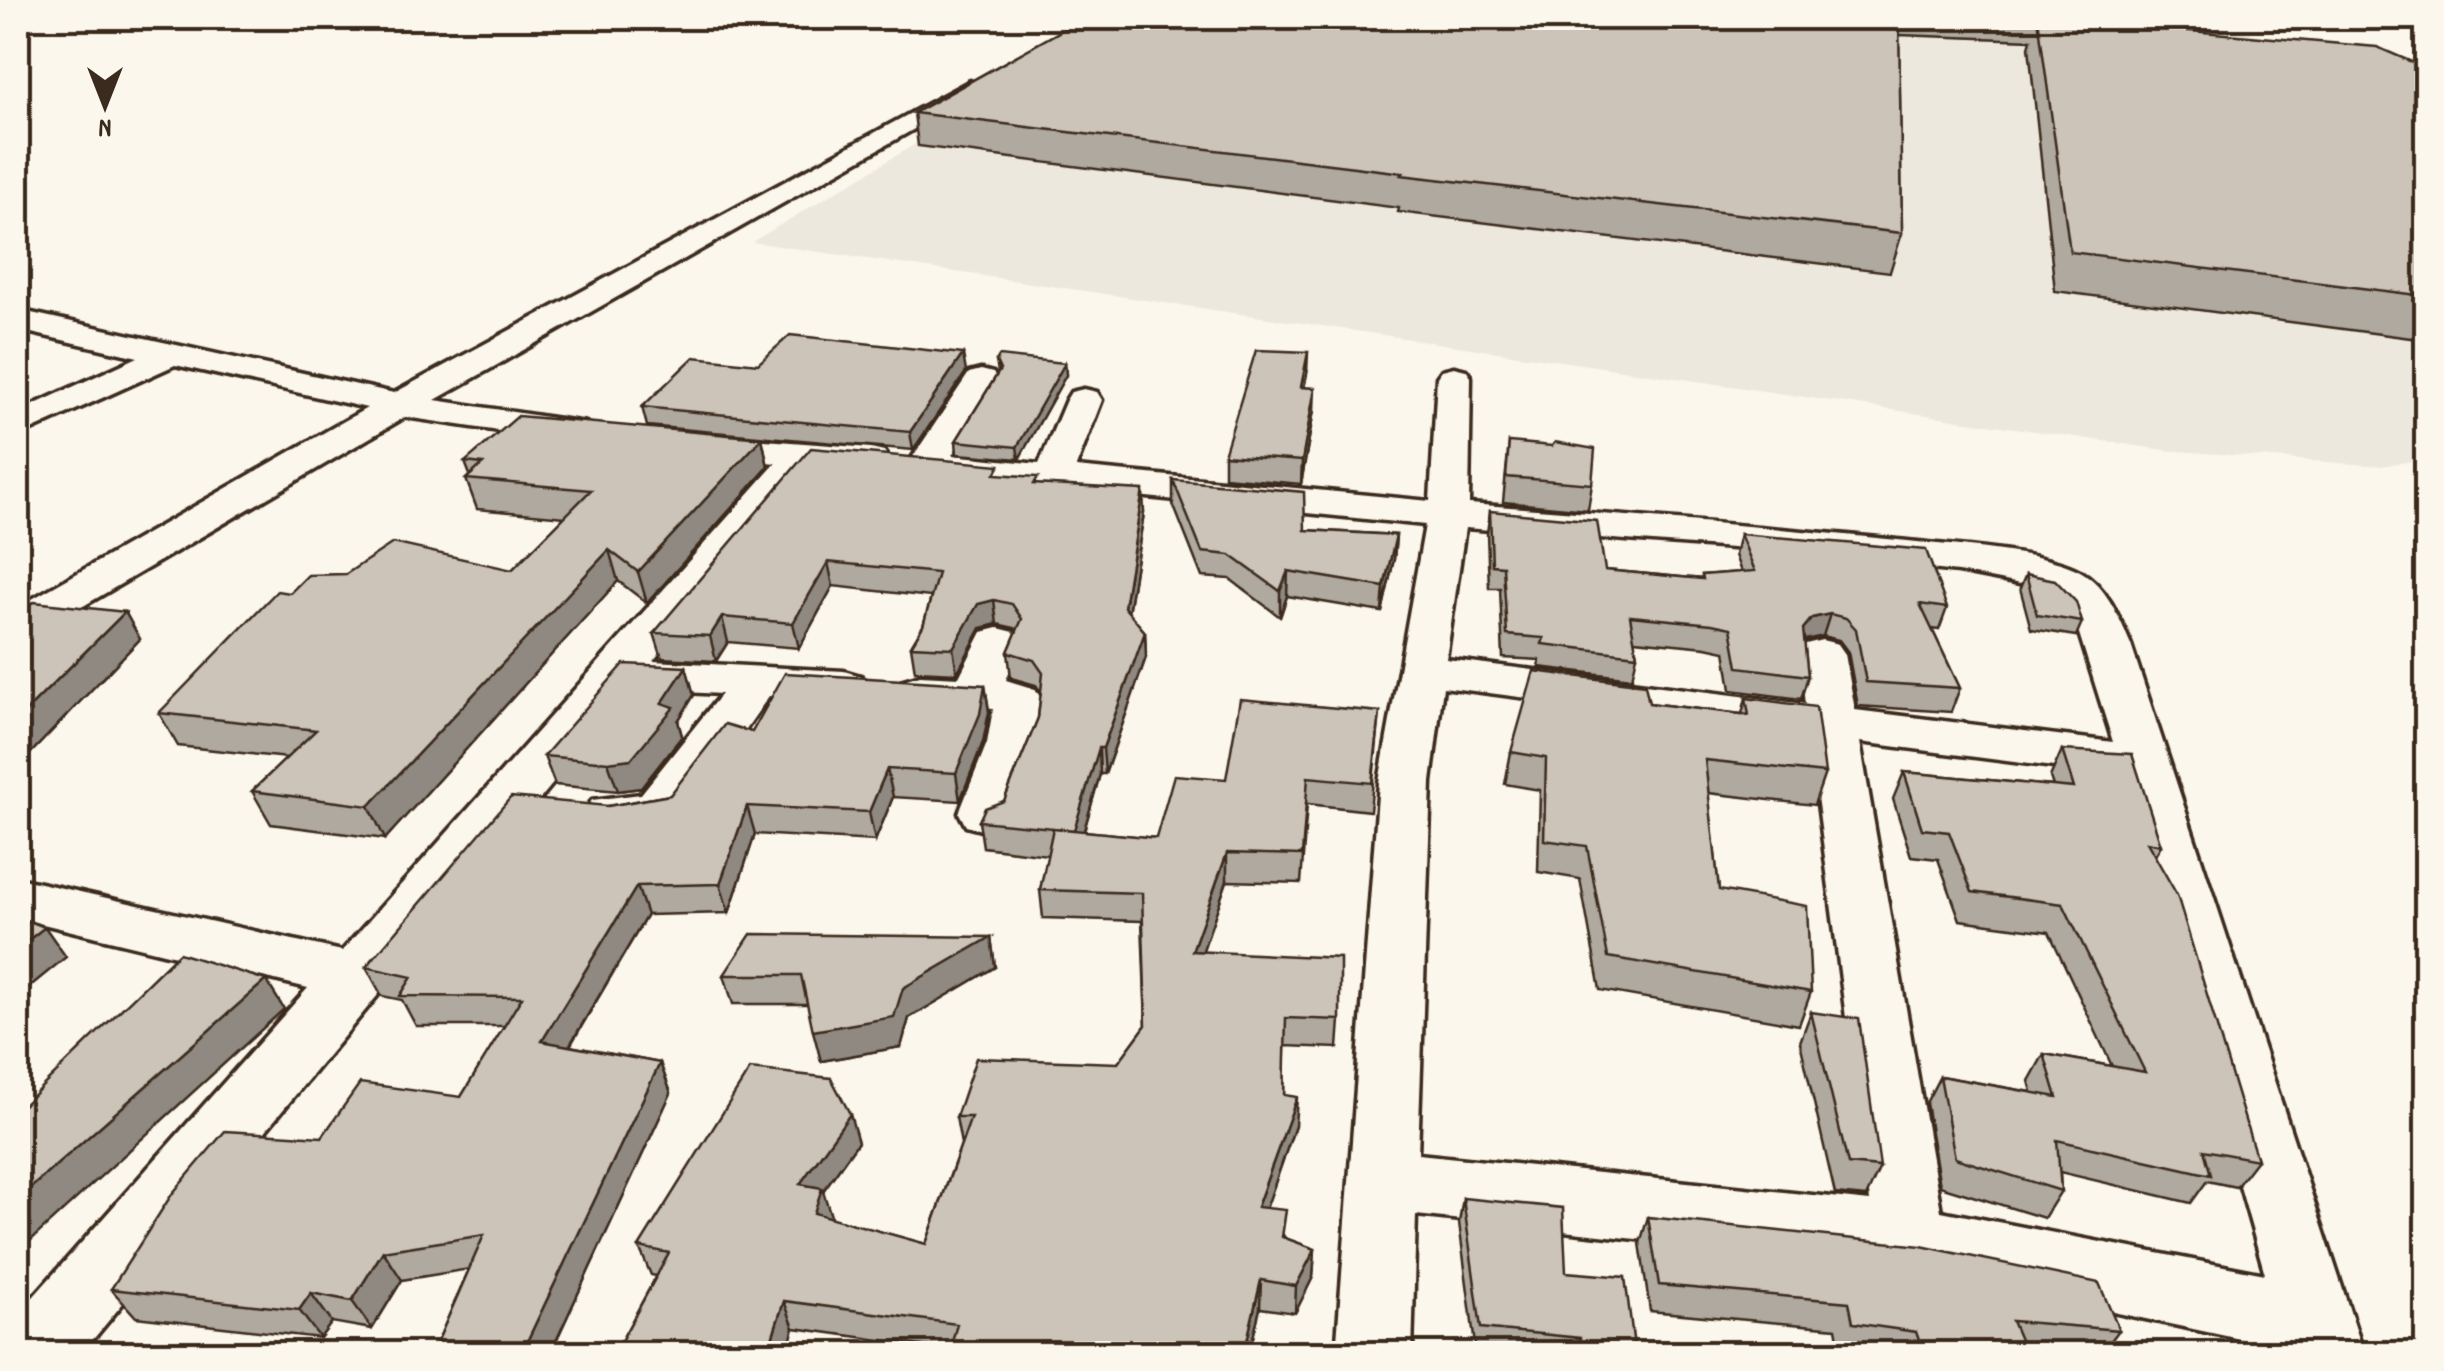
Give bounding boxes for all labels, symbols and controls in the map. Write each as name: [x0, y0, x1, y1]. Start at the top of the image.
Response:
north arrow: [55, 55, 155, 155]
text: N: [98, 105, 112, 145]

